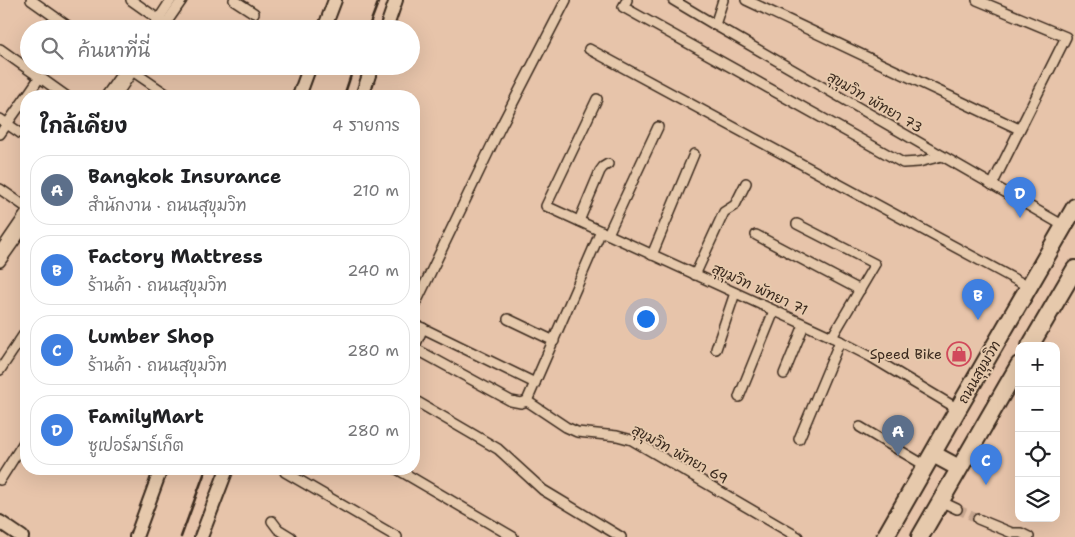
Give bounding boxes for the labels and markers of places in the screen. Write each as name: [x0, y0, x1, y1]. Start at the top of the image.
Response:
pin: D: [1004, 177, 1036, 218]
pin: B: [962, 279, 994, 320]
shop icon: Speed Bike: [946, 341, 972, 367]
place label: Speed Bike: [870, 345, 942, 363]
pin: A: [882, 415, 914, 456]
pin: C: [970, 444, 1002, 485]

